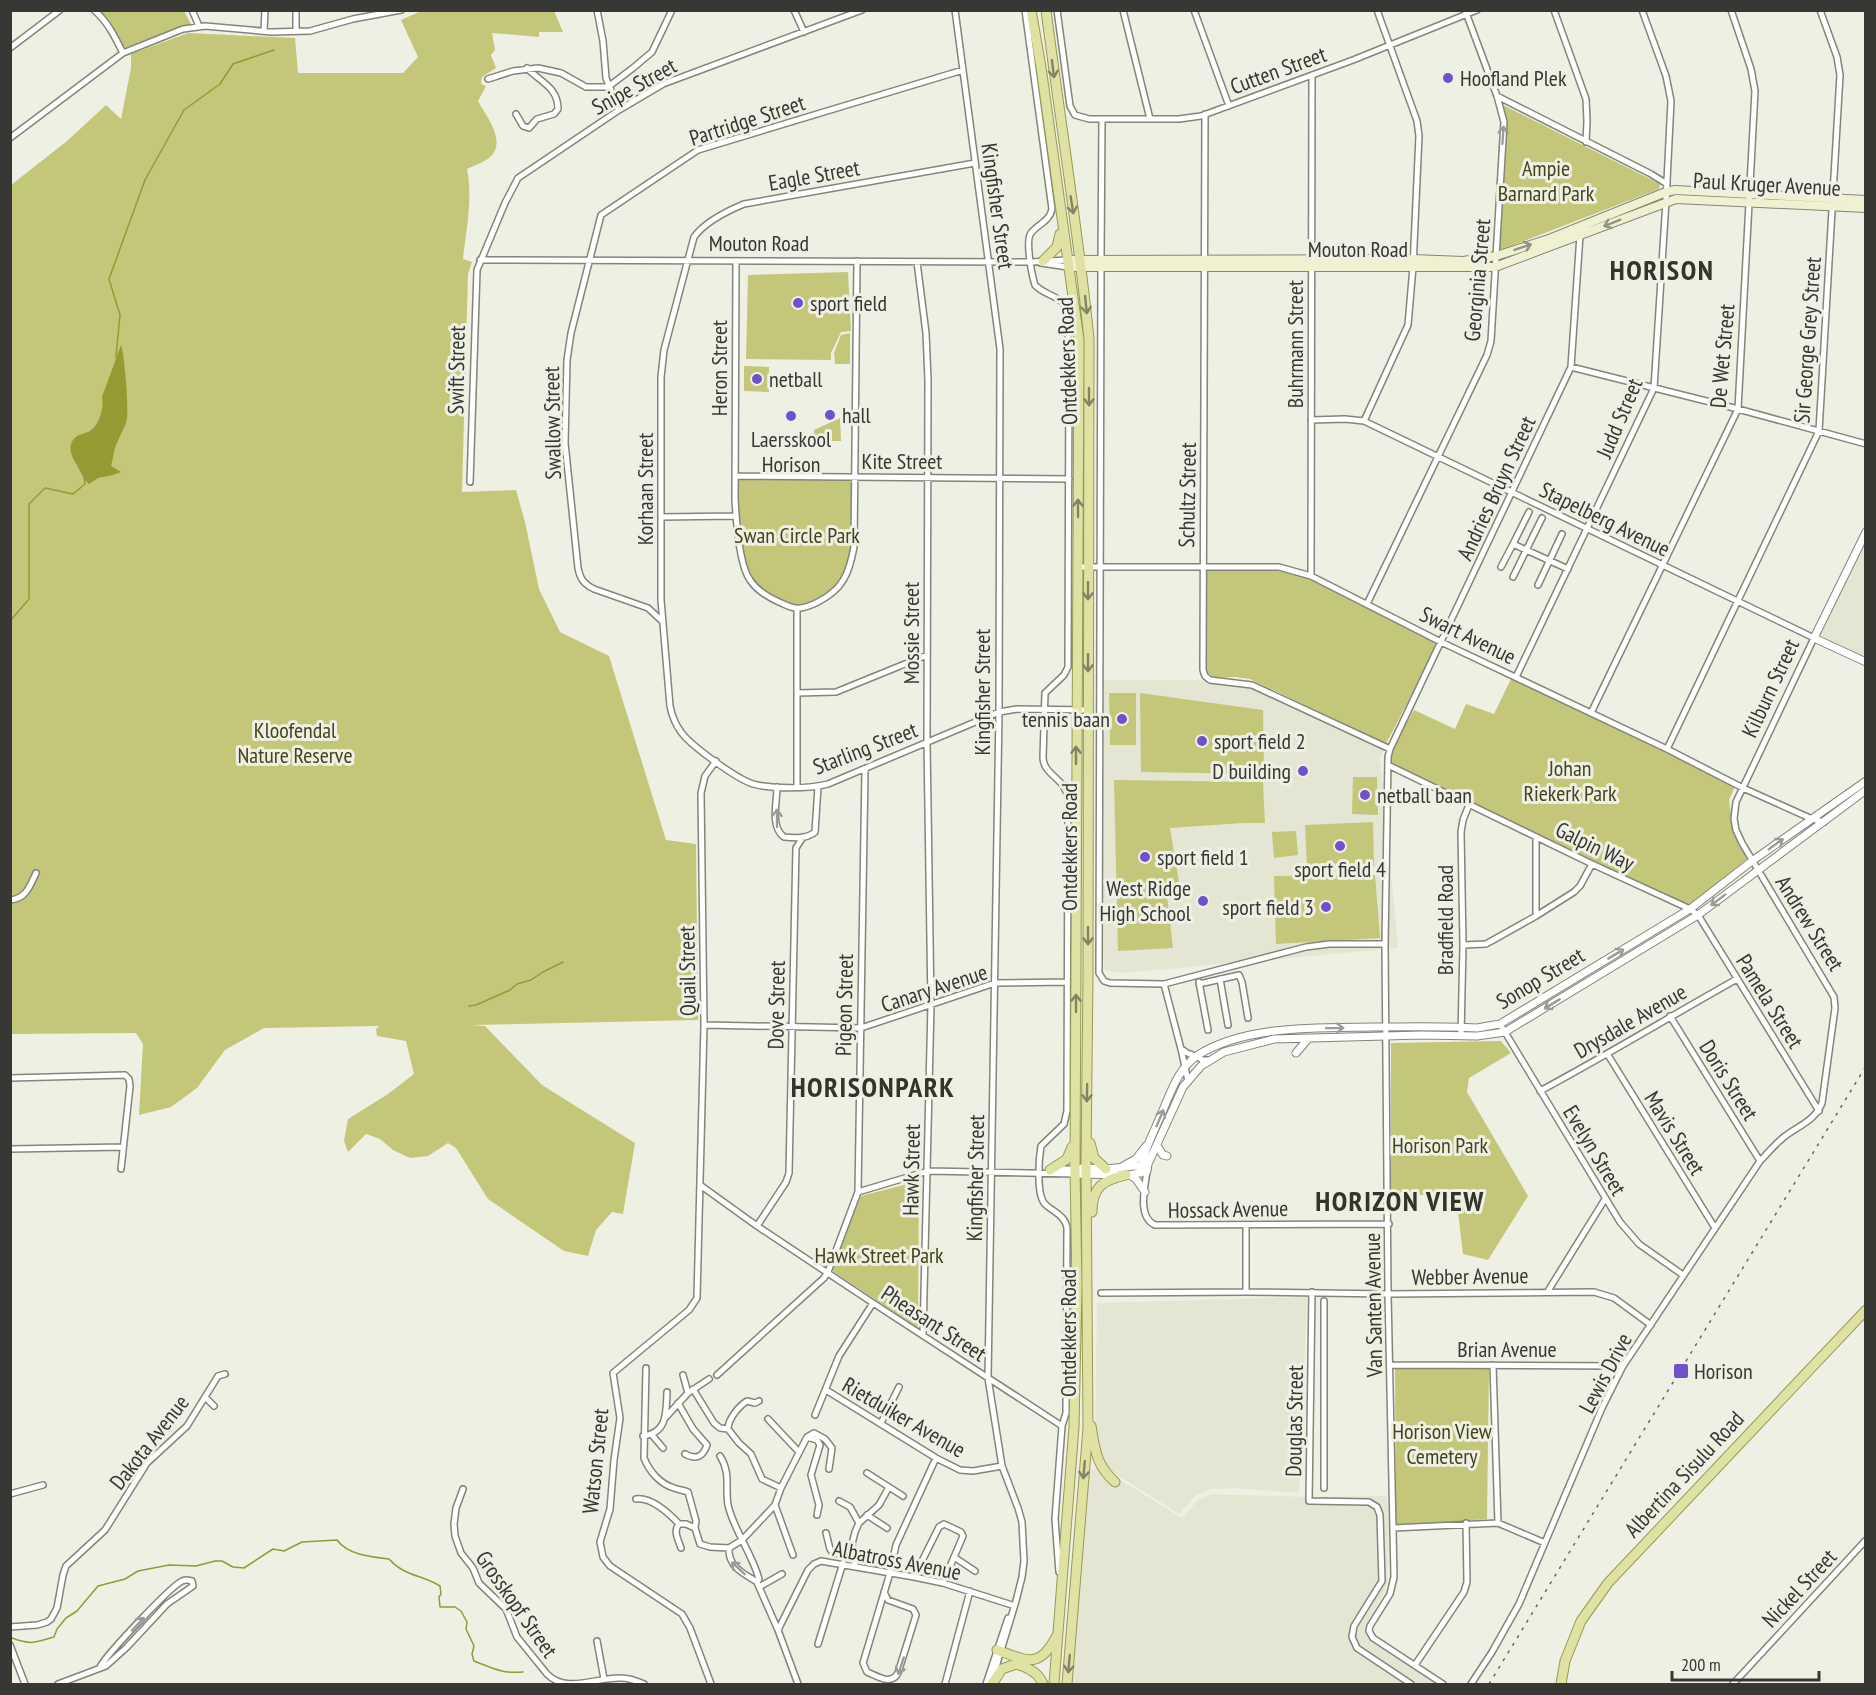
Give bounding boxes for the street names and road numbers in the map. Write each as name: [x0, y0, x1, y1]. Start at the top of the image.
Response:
street label: Cutten Street: [1226, 40, 1330, 100]
street label: Snipe Street: [587, 51, 681, 121]
street label: Partridge Street: [686, 88, 808, 152]
street label: Kingfisher Street: [975, 141, 1021, 271]
street label: Eagle Street: [766, 153, 862, 197]
street label: Paul Kruger Avenue: [1692, 166, 1842, 202]
street label: Georginia Street: [1458, 218, 1496, 342]
street label: Mouton Road: [709, 229, 809, 257]
street label: Mouton Road: [1308, 235, 1408, 263]
street label: Sir George Grey Street: [1787, 256, 1827, 424]
street label: Buhrmann Street: [1281, 280, 1309, 408]
street label: Ontdekkers Road: [1051, 297, 1083, 425]
street label: De Wet Street: [1704, 303, 1740, 409]
street label: Heron Street: [705, 320, 733, 416]
street label: Swift Street: [441, 325, 471, 415]
street label: Swallow Street: [537, 366, 567, 480]
street label: Judd Street: [1589, 374, 1648, 463]
street label: Andries Bruyn Street: [1450, 412, 1542, 564]
street label: Korhaan Street: [631, 433, 659, 545]
street label: Schultz Street: [1172, 442, 1202, 548]
street label: Kite Street: [862, 447, 942, 475]
street label: Stapelberg Avenue: [1535, 475, 1675, 563]
street label: Mossie Street: [897, 582, 925, 684]
street label: Swart Avenue: [1415, 600, 1521, 670]
street label: Kingfisher Street: [968, 629, 996, 755]
street label: Kilburn Street: [1735, 634, 1805, 742]
street label: Starling Street: [809, 715, 921, 781]
street label: Ontdekkers Road: [1055, 783, 1083, 911]
street label: Galpin Way: [1551, 815, 1640, 877]
street label: Bradfield Road: [1431, 865, 1459, 975]
street label: Andrew Street: [1770, 870, 1850, 976]
street label: Quail Street: [672, 925, 702, 1017]
street label: Sonop Street: [1491, 941, 1589, 1015]
street label: Pamela Street: [1730, 949, 1810, 1053]
street label: Pigeon Street: [829, 954, 859, 1056]
street label: Canary Avenue: [877, 958, 991, 1018]
street label: Dove Street: [761, 960, 791, 1050]
street label: Drysdale Avenue: [1569, 977, 1691, 1065]
street label: Doris Street: [1693, 1035, 1765, 1125]
street label: Mavis Street: [1638, 1086, 1712, 1180]
street label: Evelyn Street: [1557, 1100, 1633, 1200]
street label: Kingfisher Street: [960, 1114, 990, 1242]
street label: Hawk Street: [896, 1124, 926, 1216]
street label: Hossack Avenue: [1167, 1194, 1289, 1224]
street label: Van Santen Avenue: [1358, 1232, 1388, 1379]
street label: Webber Avenue: [1411, 1261, 1529, 1291]
street label: Ontdekkers Road: [1054, 1269, 1082, 1397]
street label: Pheasant Street: [876, 1279, 992, 1367]
street label: Lewis Drive: [1572, 1328, 1638, 1418]
street label: Brian Avenue: [1457, 1335, 1557, 1363]
street label: Douglas Street: [1279, 1365, 1309, 1477]
street label: Rietduiker Avenue: [837, 1371, 971, 1463]
street label: Dakota Avenue: [103, 1389, 195, 1495]
street label: Albertina Sisulu Road: [1618, 1405, 1750, 1543]
street label: Watson Street: [576, 1407, 614, 1515]
street label: Albatross Avenue: [830, 1534, 964, 1586]
street label: Nickel Street: [1756, 1543, 1842, 1633]
street label: Grosskopf Street: [470, 1545, 564, 1663]

